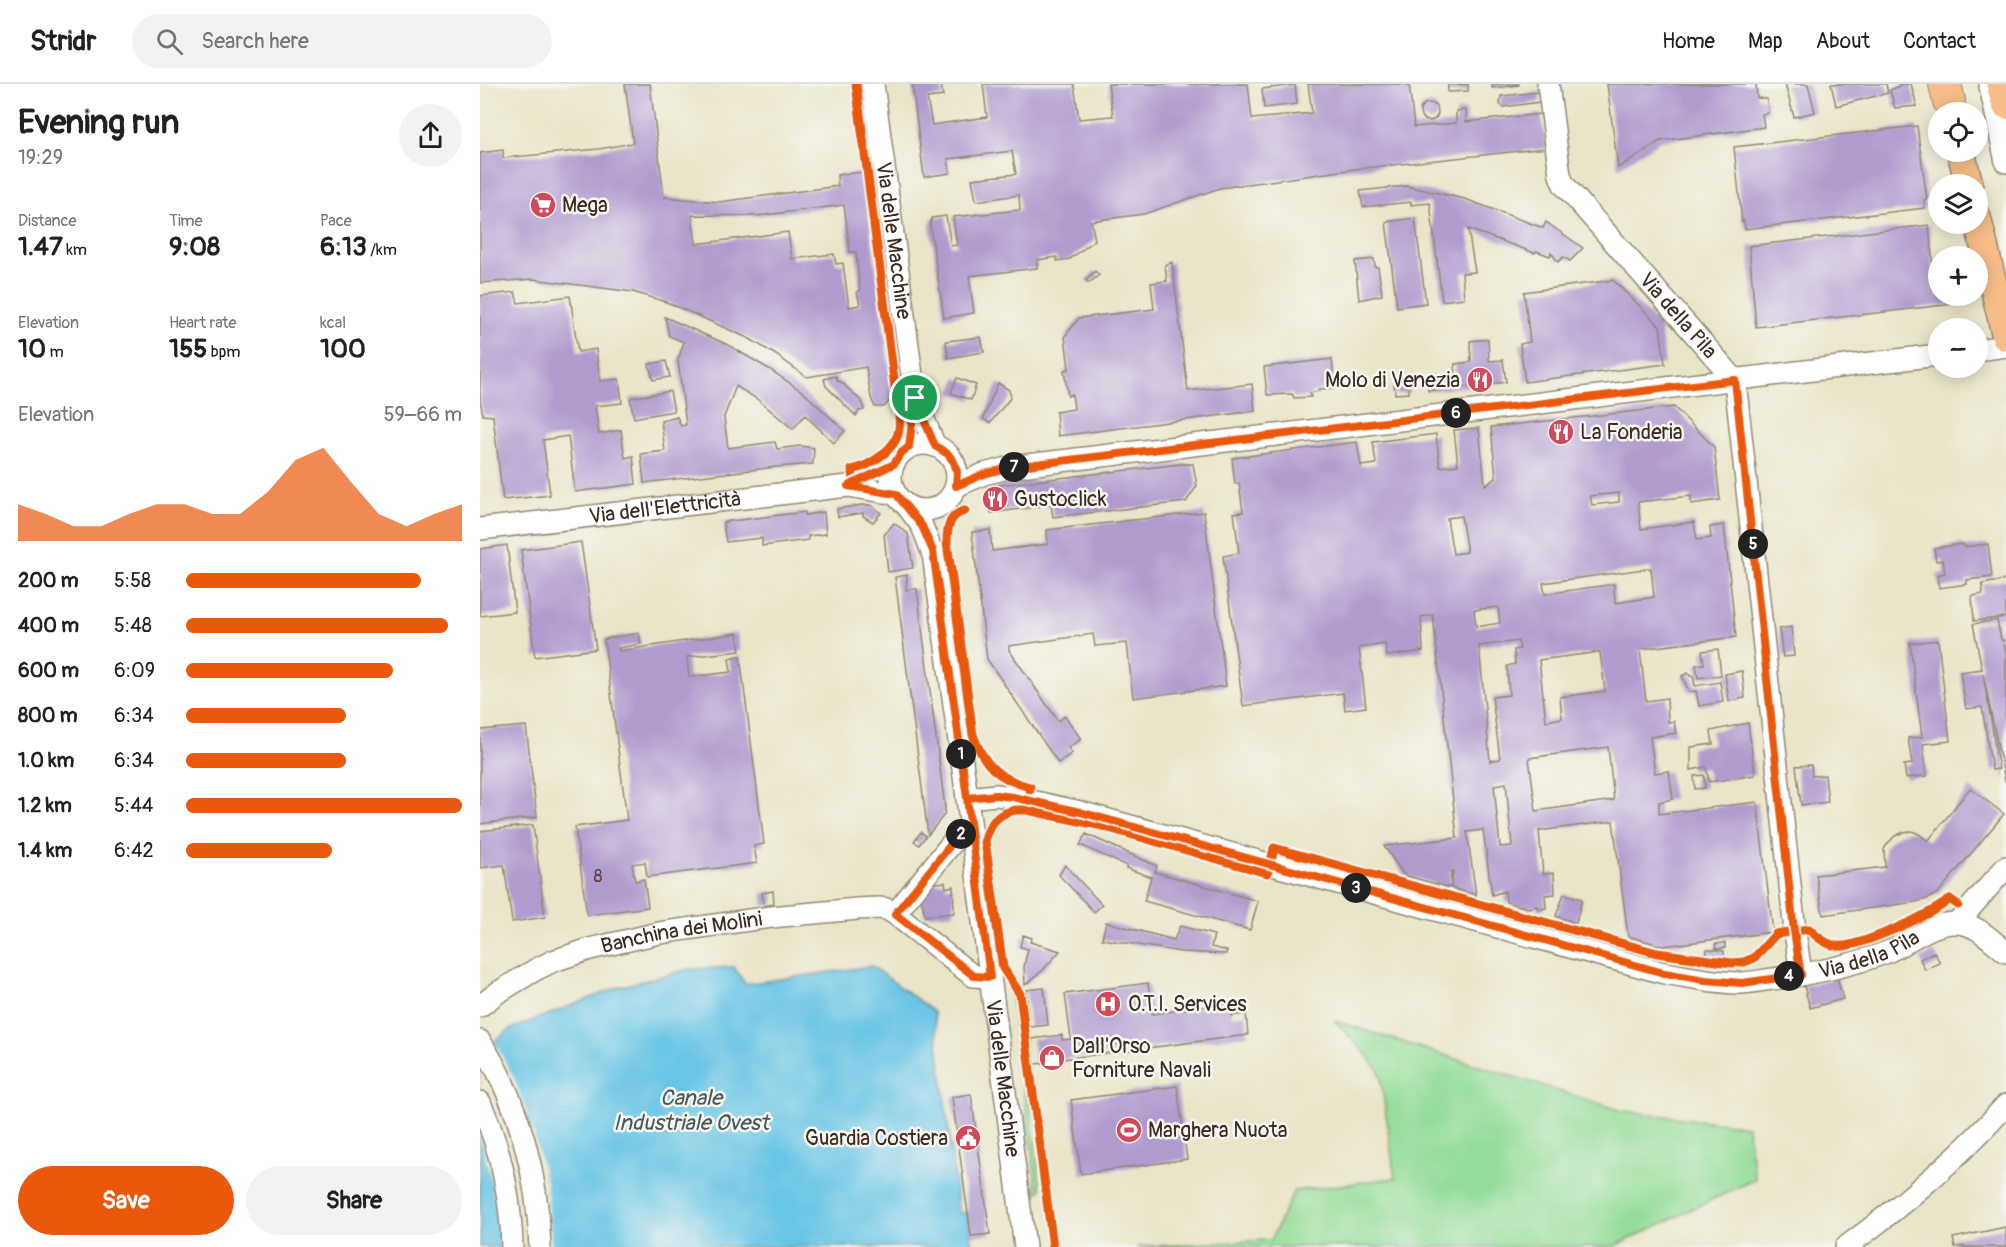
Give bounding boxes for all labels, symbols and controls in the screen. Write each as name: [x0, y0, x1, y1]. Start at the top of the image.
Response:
search box: [132, 14, 552, 68]
text: Stridr: [30, 24, 96, 59]
icon: search: [153, 25, 186, 58]
text: Search here: [201, 27, 309, 55]
text: Home: [1662, 28, 1715, 55]
text: Map: [1748, 28, 1783, 55]
text: About: [1816, 28, 1870, 55]
text: Contact: [1903, 28, 1976, 55]
text: Evening run: [18, 102, 179, 143]
map controls: [1928, 102, 1988, 378]
button: locate: [1928, 102, 1988, 162]
button: share: [399, 104, 462, 167]
text: 19:29: [18, 145, 63, 170]
street label: Via delle Macchine: [870, 160, 917, 322]
button: layers: [1928, 174, 1988, 234]
supermarket icon: Mega: [528, 190, 558, 220]
place label: Mega: [562, 192, 608, 219]
text: Distance: [18, 211, 77, 231]
text: Time: [169, 211, 202, 231]
text: Pace: [320, 211, 352, 231]
text: 1.47: [18, 231, 63, 263]
text: 9:08: [169, 231, 220, 263]
text: 6:13: [320, 231, 367, 263]
text: km: [63, 240, 87, 260]
text: /km: [367, 240, 397, 260]
button: +: [1928, 246, 1988, 306]
street label: Via della Pila: [1633, 267, 1723, 364]
text: Elevation: [18, 313, 79, 333]
text: Heart rate: [169, 313, 236, 333]
text: kcal: [320, 313, 346, 333]
button: −: [1928, 318, 1988, 378]
text: 10: [18, 333, 46, 365]
text: 155: [169, 333, 207, 365]
text: 100: [320, 333, 366, 365]
text: m: [46, 342, 64, 362]
text: bpm: [207, 342, 240, 362]
restaurant icon: Molo di Venezia: [1465, 365, 1495, 395]
place label: Molo di Venezia: [1325, 367, 1460, 394]
pin: [889, 372, 940, 423]
icon: arrive: [898, 381, 931, 414]
pin: 6: [1441, 398, 1471, 428]
text: Elevation: [18, 402, 94, 427]
text: 59–66 m: [384, 402, 462, 427]
text: 6: [1451, 403, 1461, 423]
restaurant icon: La Fonderia: [1546, 417, 1576, 447]
place label: La Fonderia: [1580, 419, 1683, 446]
pin: 7: [999, 452, 1029, 482]
text: 7: [1010, 457, 1018, 477]
restaurant icon: Gustoclick: [980, 484, 1010, 514]
street label: Via dell'Elettricità: [587, 486, 742, 530]
place label: Gustoclick: [1014, 486, 1107, 513]
pin: 5: [1738, 529, 1768, 559]
text: 5: [1749, 534, 1757, 554]
text: 200 m: [18, 568, 79, 593]
text: 5:58: [114, 568, 151, 593]
text: 400 m: [18, 613, 79, 638]
text: 5:48: [114, 613, 152, 638]
text: 600 m: [18, 658, 79, 683]
text: 6:09: [114, 658, 155, 683]
text: 800 m: [18, 703, 78, 728]
text: 6:34: [114, 703, 154, 728]
pin: 1: [946, 739, 976, 769]
text: 1: [958, 744, 964, 764]
text: 1.0 km: [18, 748, 74, 773]
text: 6:34: [114, 748, 154, 773]
text: 1.2 km: [18, 793, 72, 818]
text: 5:44: [114, 793, 153, 818]
pin: 2: [946, 819, 976, 849]
text: 2: [957, 824, 965, 844]
text: 1.4 km: [18, 838, 72, 863]
text: 6:42: [114, 838, 154, 863]
house number: 8: [593, 865, 603, 888]
pin: 3: [1341, 873, 1371, 903]
text: 3: [1352, 878, 1360, 898]
street label: Banchina dei Molini: [598, 905, 764, 960]
street label: Via della Pila: [1816, 924, 1925, 985]
pin: 4: [1774, 961, 1804, 991]
text: 4: [1784, 966, 1794, 986]
hospital icon: O.T.I. Services: [1093, 989, 1123, 1019]
place label: O.T.I. Services: [1128, 991, 1247, 1018]
street label: Via delle Macchine: [979, 998, 1026, 1159]
place label: Dall'Orso Forniture Navali: [1072, 1033, 1211, 1084]
shop icon: Dall'Orso Forniture Navali: [1037, 1043, 1067, 1073]
water label: Canale Industriale Ovest: [613, 1084, 771, 1137]
sports icon: Marghera Nuota: [1114, 1115, 1144, 1145]
place label: Marghera Nuota: [1148, 1117, 1287, 1144]
public building icon: Guardia Costiera: [953, 1123, 983, 1153]
place label: Guardia Costiera: [805, 1125, 948, 1152]
button: Save: [18, 1166, 234, 1235]
button: Share: [246, 1166, 462, 1235]

